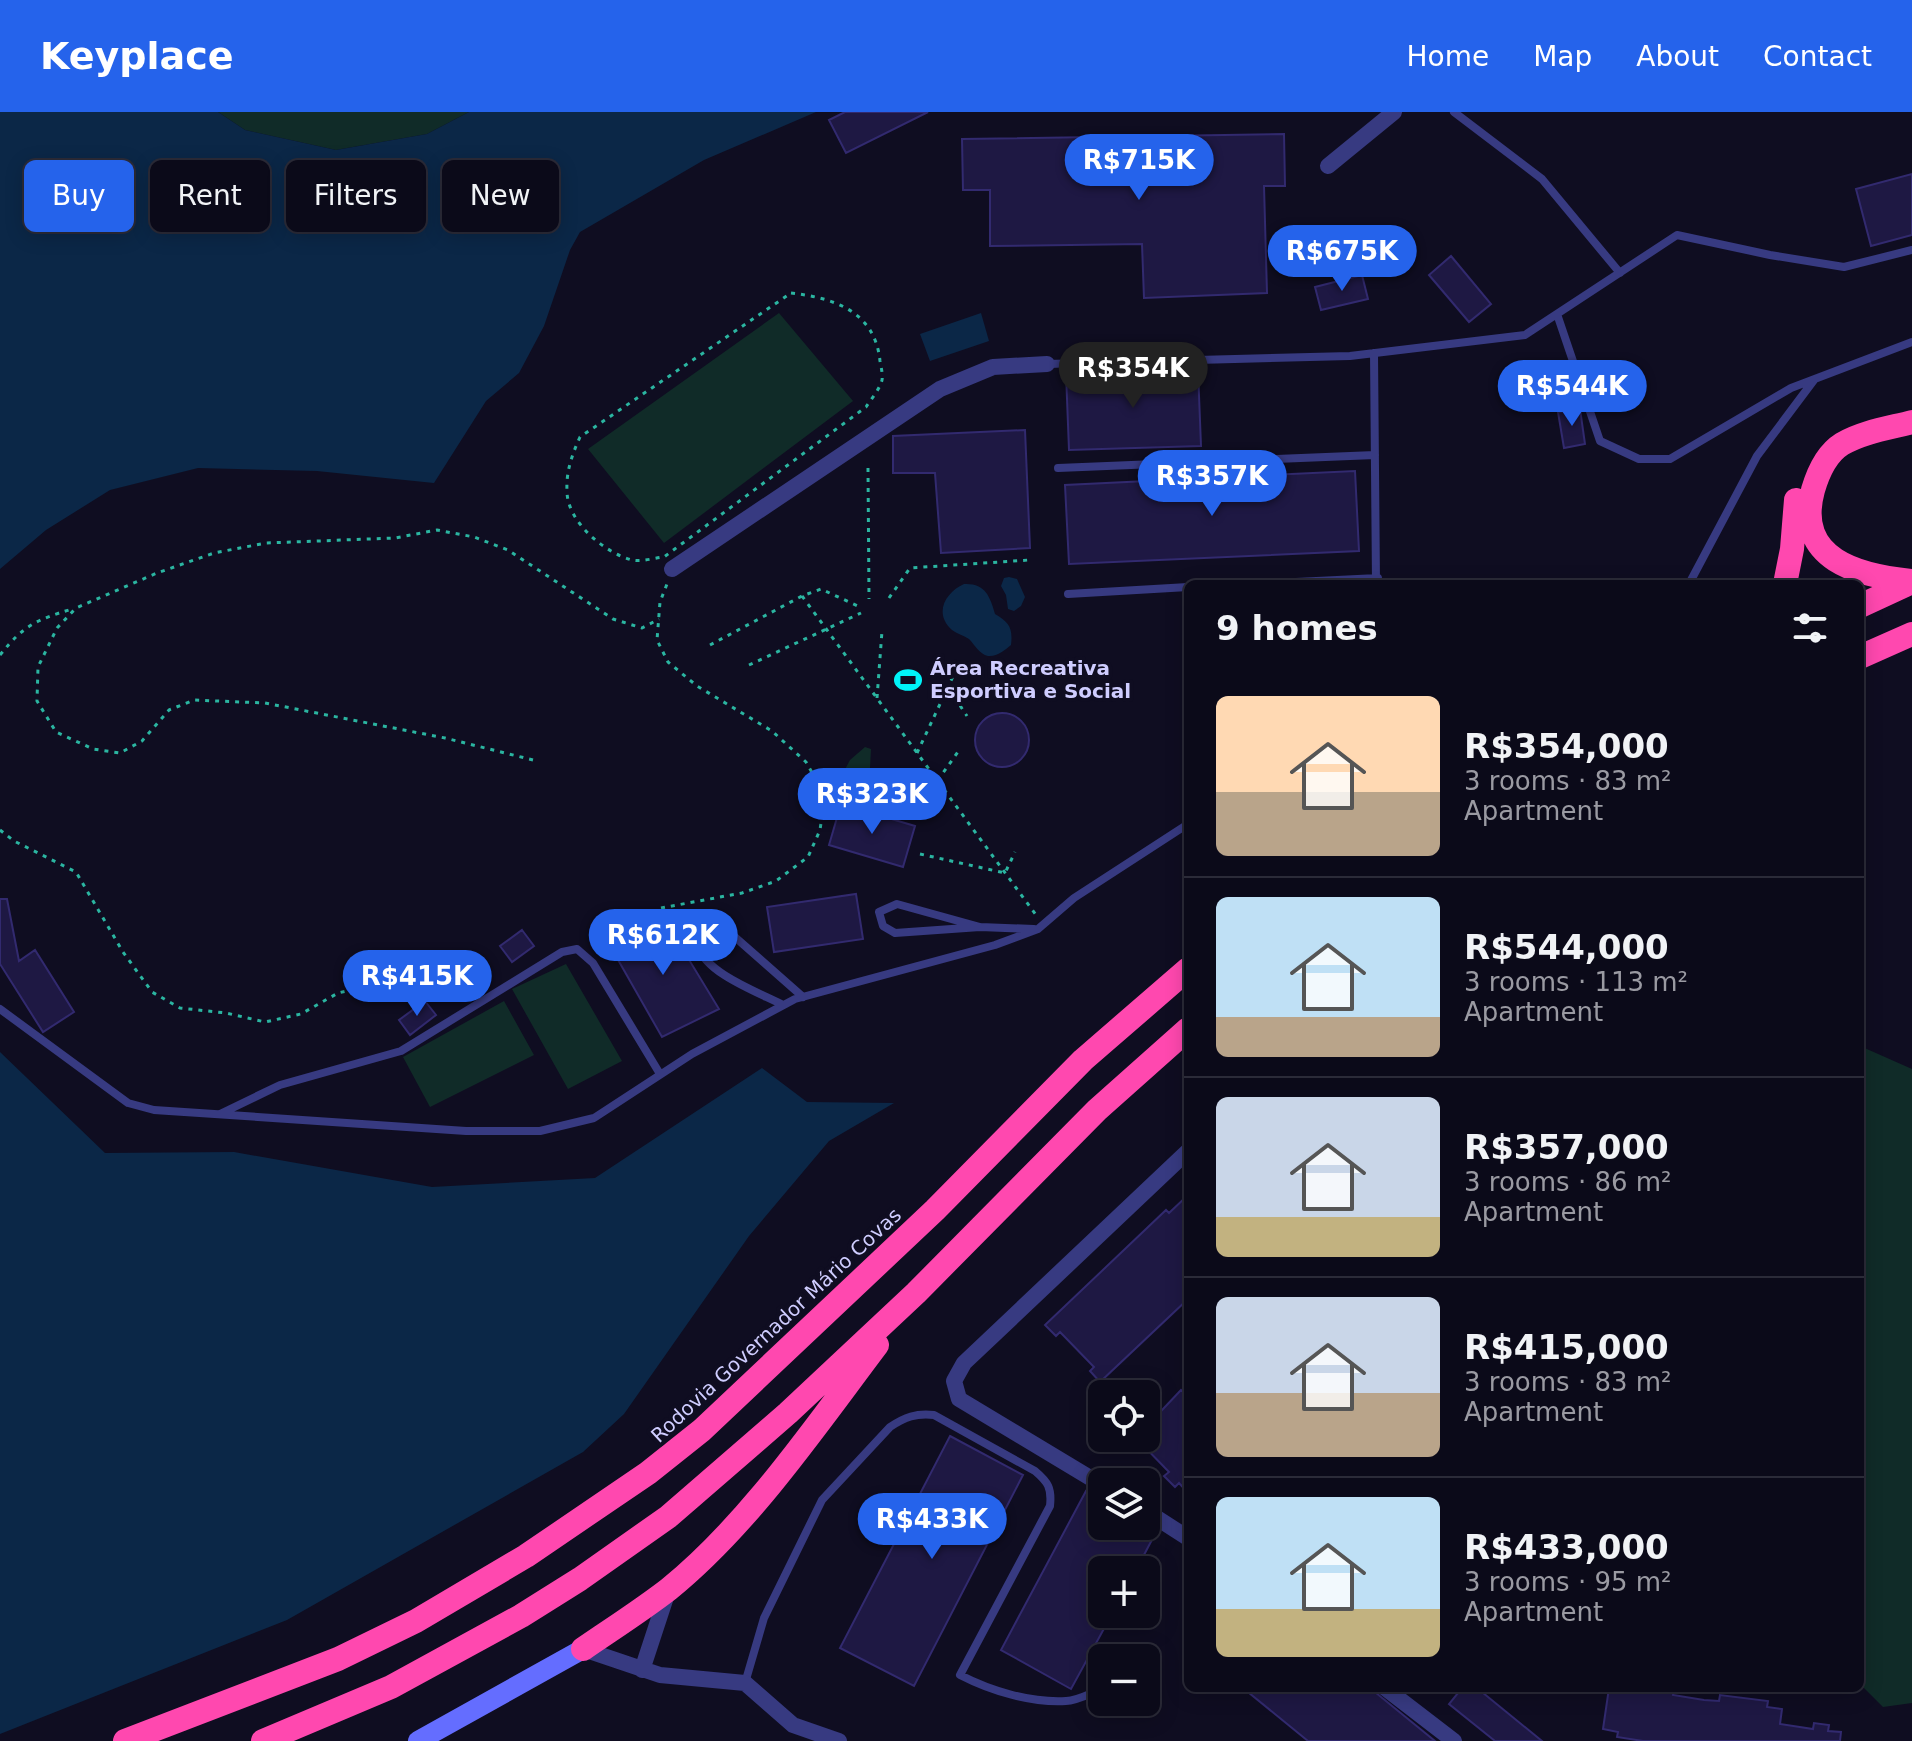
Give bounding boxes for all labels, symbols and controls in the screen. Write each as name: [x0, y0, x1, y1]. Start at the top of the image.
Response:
text: Keyplace: [40, 34, 234, 78]
text: Home: [1406, 40, 1489, 73]
text: Map: [1533, 40, 1592, 73]
text: About: [1636, 40, 1719, 73]
text: Contact: [1763, 40, 1872, 73]
pin: R$715K: [1074, 134, 1204, 202]
text: R$715K: [1083, 145, 1195, 175]
chip: Buy: [24, 160, 134, 232]
chip: Rent: [150, 160, 270, 232]
chip: Filters: [286, 160, 426, 232]
chip: New: [442, 160, 559, 232]
pin: R$675K: [1277, 225, 1407, 293]
text: R$675K: [1286, 236, 1398, 266]
pin: R$354K: [1068, 342, 1198, 410]
text: R$354K: [1077, 353, 1189, 383]
pin: R$544K: [1507, 360, 1637, 428]
text: R$544K: [1516, 371, 1628, 401]
pin: R$357K: [1147, 450, 1277, 518]
text: R$357K: [1156, 461, 1268, 491]
icon: filters: [1788, 606, 1832, 650]
text: 9 homes: [1216, 608, 1378, 648]
place label: Área Recreativa Esportiva e Social: [930, 656, 1131, 703]
sports icon: Área Recreativa Esportiva e Social: [893, 665, 923, 695]
text: R$354,000: [1464, 726, 1669, 766]
icon: home: [1280, 728, 1376, 824]
text: 3 rooms · 83 m²: [1464, 766, 1672, 796]
pin: R$323K: [807, 768, 937, 836]
text: R$323K: [816, 779, 928, 809]
text: Apartment: [1464, 796, 1603, 826]
pin: R$612K: [598, 909, 728, 977]
text: R$612K: [607, 920, 719, 950]
text: R$544,000: [1464, 927, 1669, 967]
icon: home: [1280, 929, 1376, 1025]
pin: R$415K: [352, 950, 482, 1018]
text: R$415K: [361, 961, 473, 991]
text: 3 rooms · 113 m²: [1464, 967, 1688, 997]
text: Apartment: [1464, 997, 1603, 1027]
text: R$357,000: [1464, 1127, 1669, 1167]
icon: home: [1280, 1129, 1376, 1225]
text: 3 rooms · 86 m²: [1464, 1167, 1672, 1197]
text: Apartment: [1464, 1197, 1603, 1227]
street label: Rodovia Governador Mário Covas: [646, 1203, 906, 1447]
text: R$415,000: [1464, 1327, 1669, 1367]
icon: home: [1280, 1329, 1376, 1425]
text: 3 rooms · 83 m²: [1464, 1367, 1672, 1397]
map controls: [1088, 1380, 1160, 1716]
button: locate: [1088, 1380, 1160, 1452]
text: Apartment: [1464, 1397, 1603, 1427]
button: layers: [1088, 1468, 1160, 1540]
pin: R$433K: [867, 1493, 997, 1561]
text: R$433K: [876, 1504, 988, 1534]
text: R$433,000: [1464, 1527, 1669, 1567]
icon: home: [1280, 1529, 1376, 1625]
button: +: [1088, 1556, 1160, 1628]
text: 3 rooms · 95 m²: [1464, 1567, 1672, 1597]
text: Apartment: [1464, 1597, 1603, 1627]
button: −: [1088, 1644, 1160, 1716]

